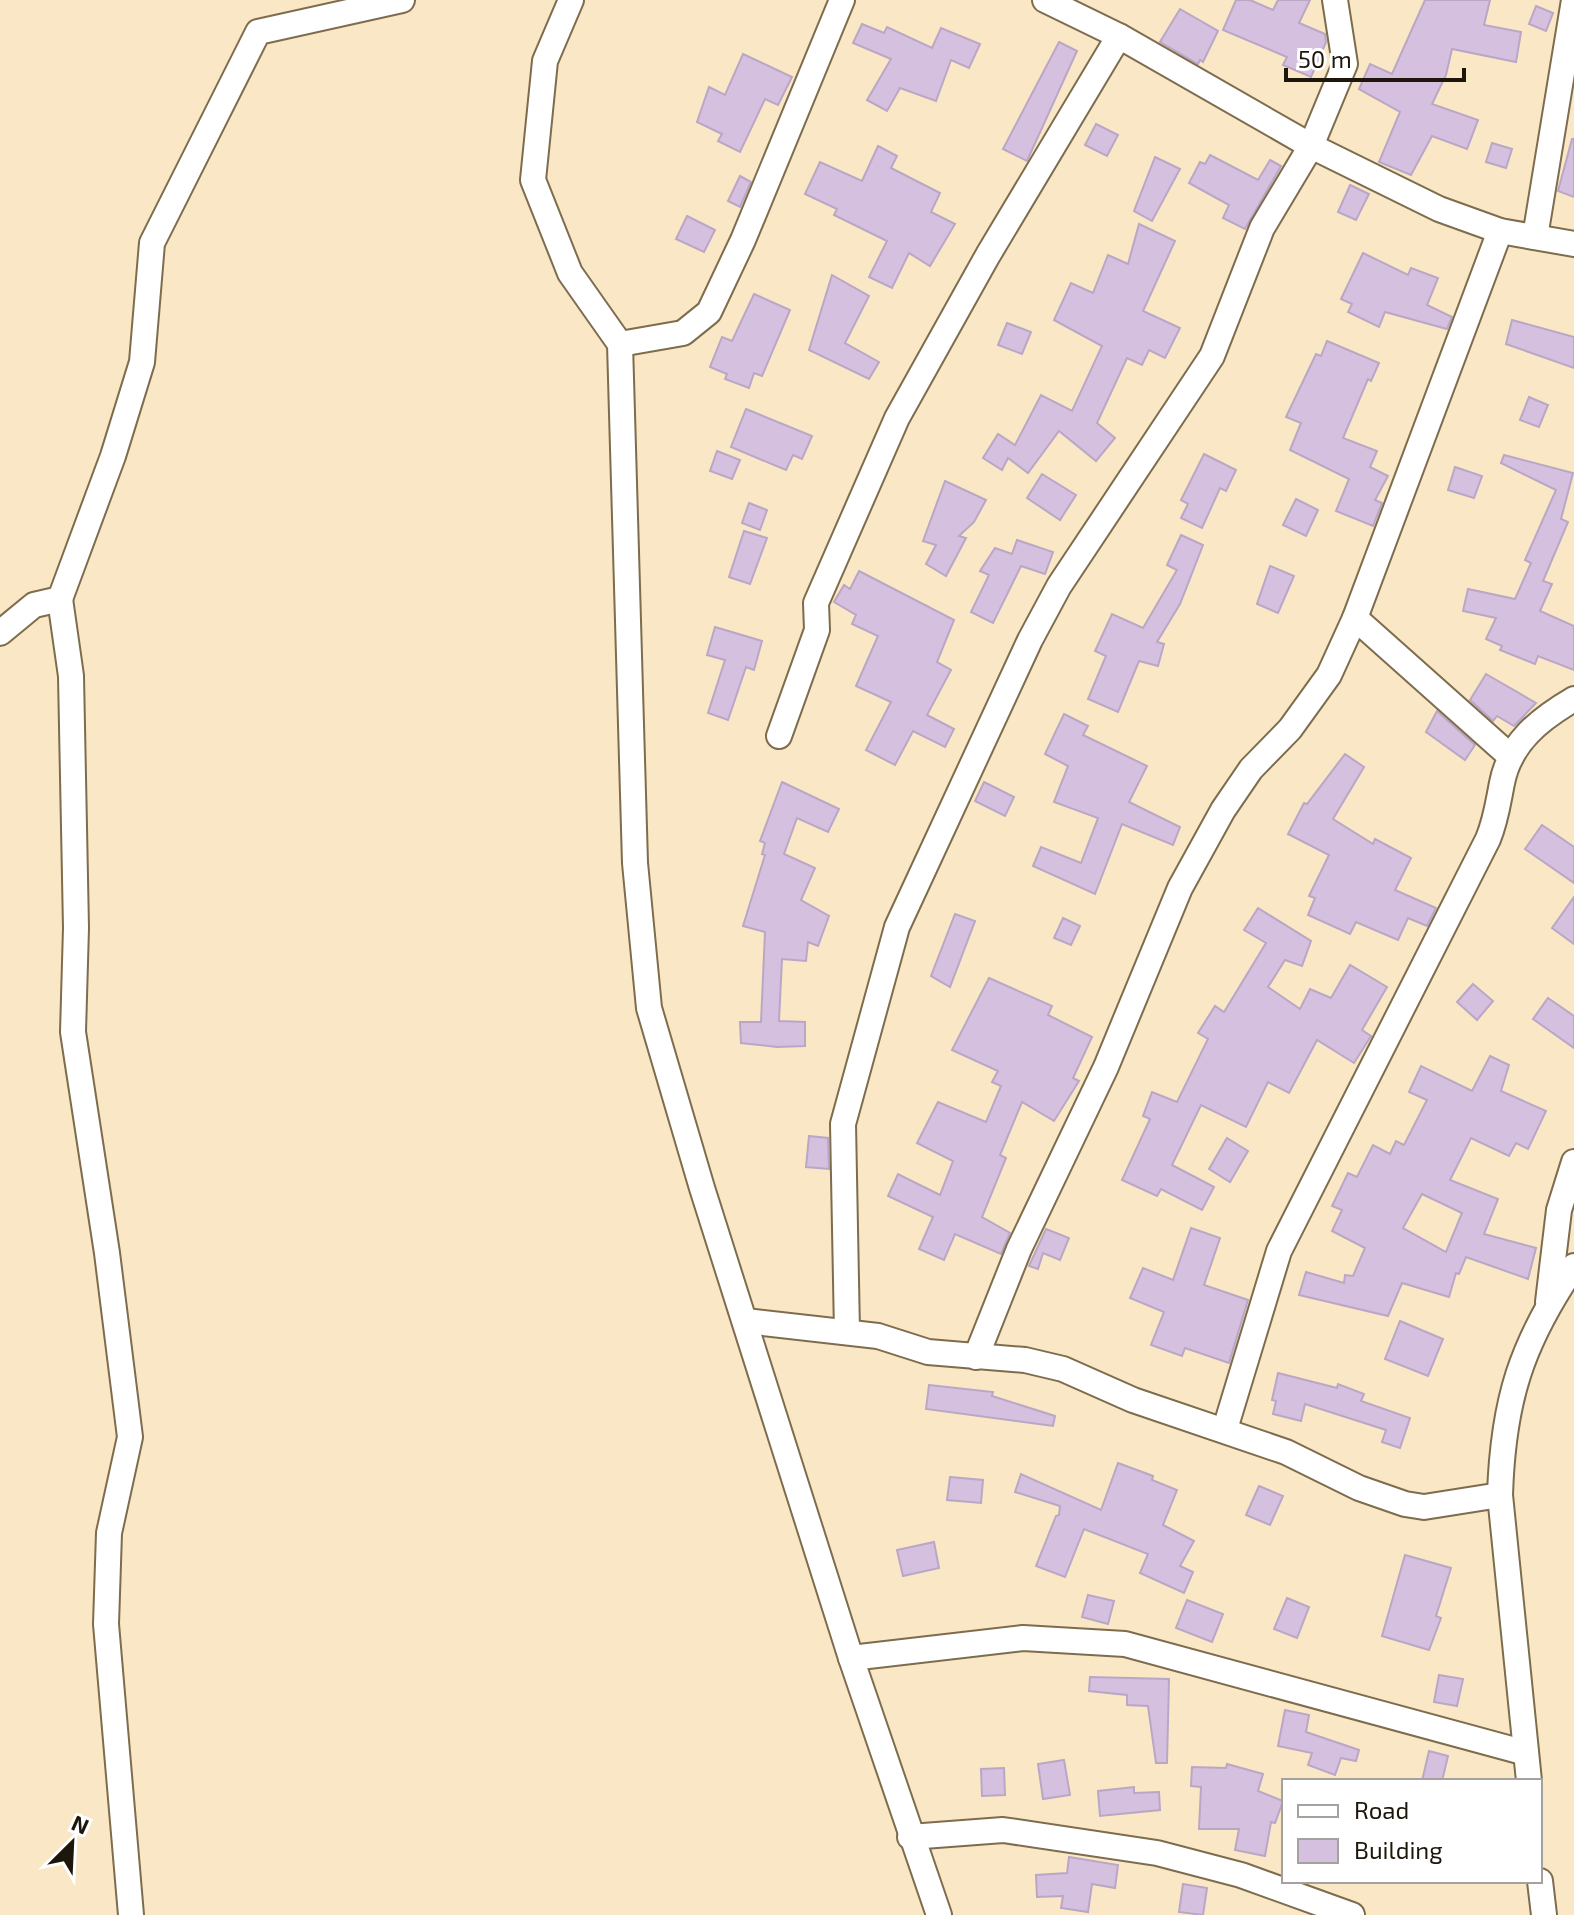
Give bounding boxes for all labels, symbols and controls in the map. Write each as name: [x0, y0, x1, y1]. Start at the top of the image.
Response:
scale bar: [1286, 32, 1464, 82]
text: 50 m: [1298, 44, 1352, 73]
legend: [1282, 1779, 1542, 1883]
text: Road: [1354, 1795, 1409, 1824]
north arrow: [32, 1803, 112, 1883]
text: N: [68, 1809, 93, 1839]
text: Building: [1354, 1835, 1443, 1864]

